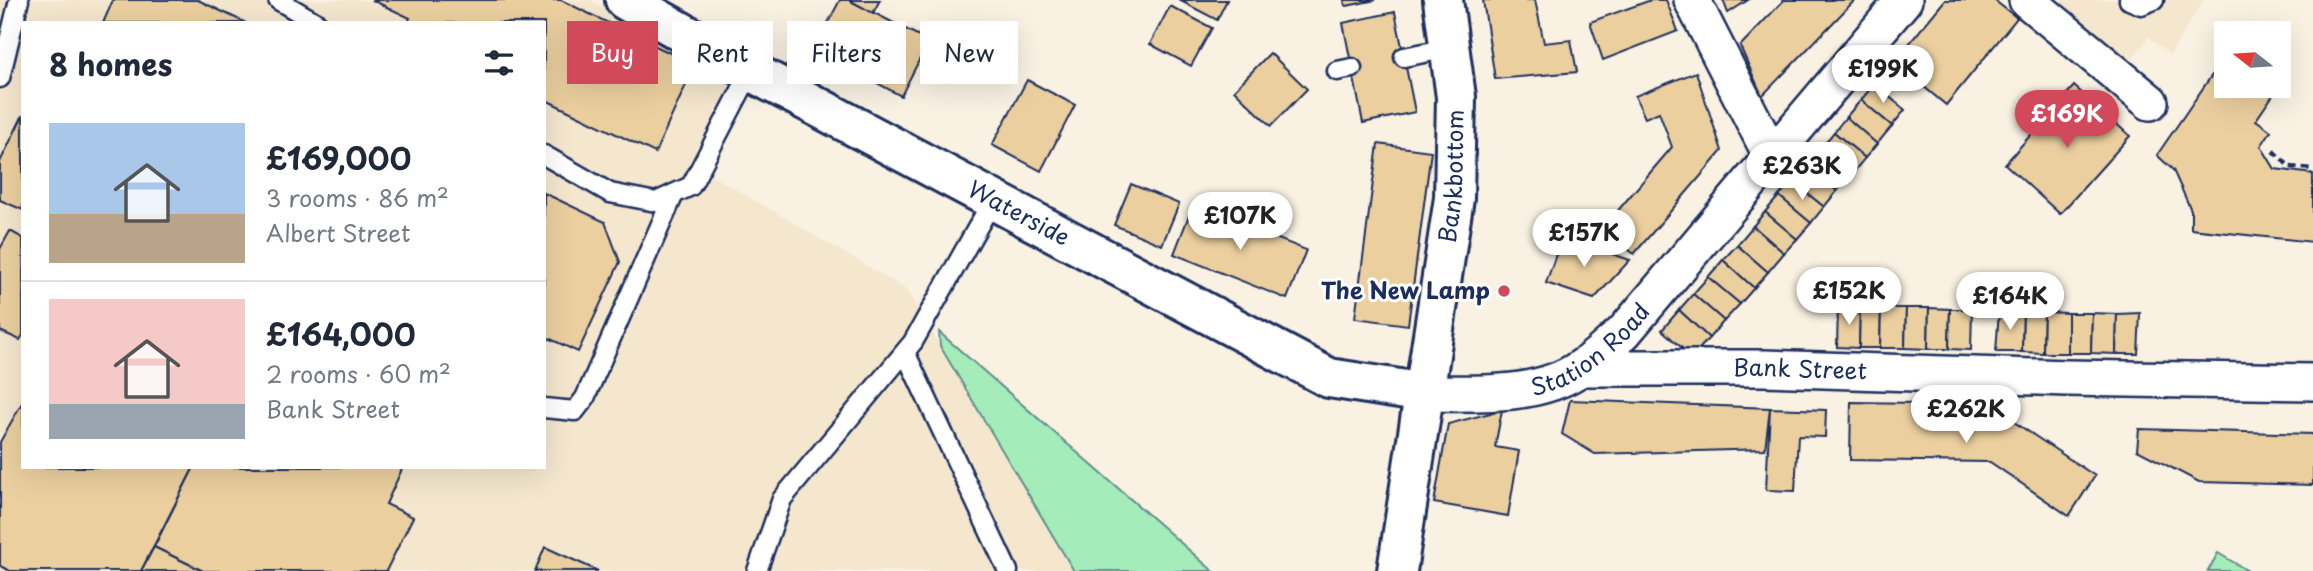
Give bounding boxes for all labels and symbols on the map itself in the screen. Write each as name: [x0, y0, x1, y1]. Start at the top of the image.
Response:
north arrow: [2214, 21, 2291, 98]
pin: £199K: [1834, 46, 1932, 105]
pin: £169K: [2018, 90, 2116, 150]
street label: Bankbottom: [1428, 109, 1472, 245]
pin: £263K: [1753, 142, 1851, 202]
street label: Waterside: [962, 171, 1077, 254]
pin: £107K: [1191, 192, 1289, 252]
pin: £157K: [1535, 210, 1633, 269]
pin: £152K: [1800, 268, 1898, 327]
place label: The New Lamp: [1321, 272, 1490, 307]
pin: £164K: [1961, 272, 2059, 332]
marker: The New Lamp: [1496, 283, 1512, 299]
street label: Station Road: [1527, 295, 1657, 404]
street label: Bank Street: [1733, 349, 1867, 387]
pin: £262K: [1917, 386, 2015, 445]

